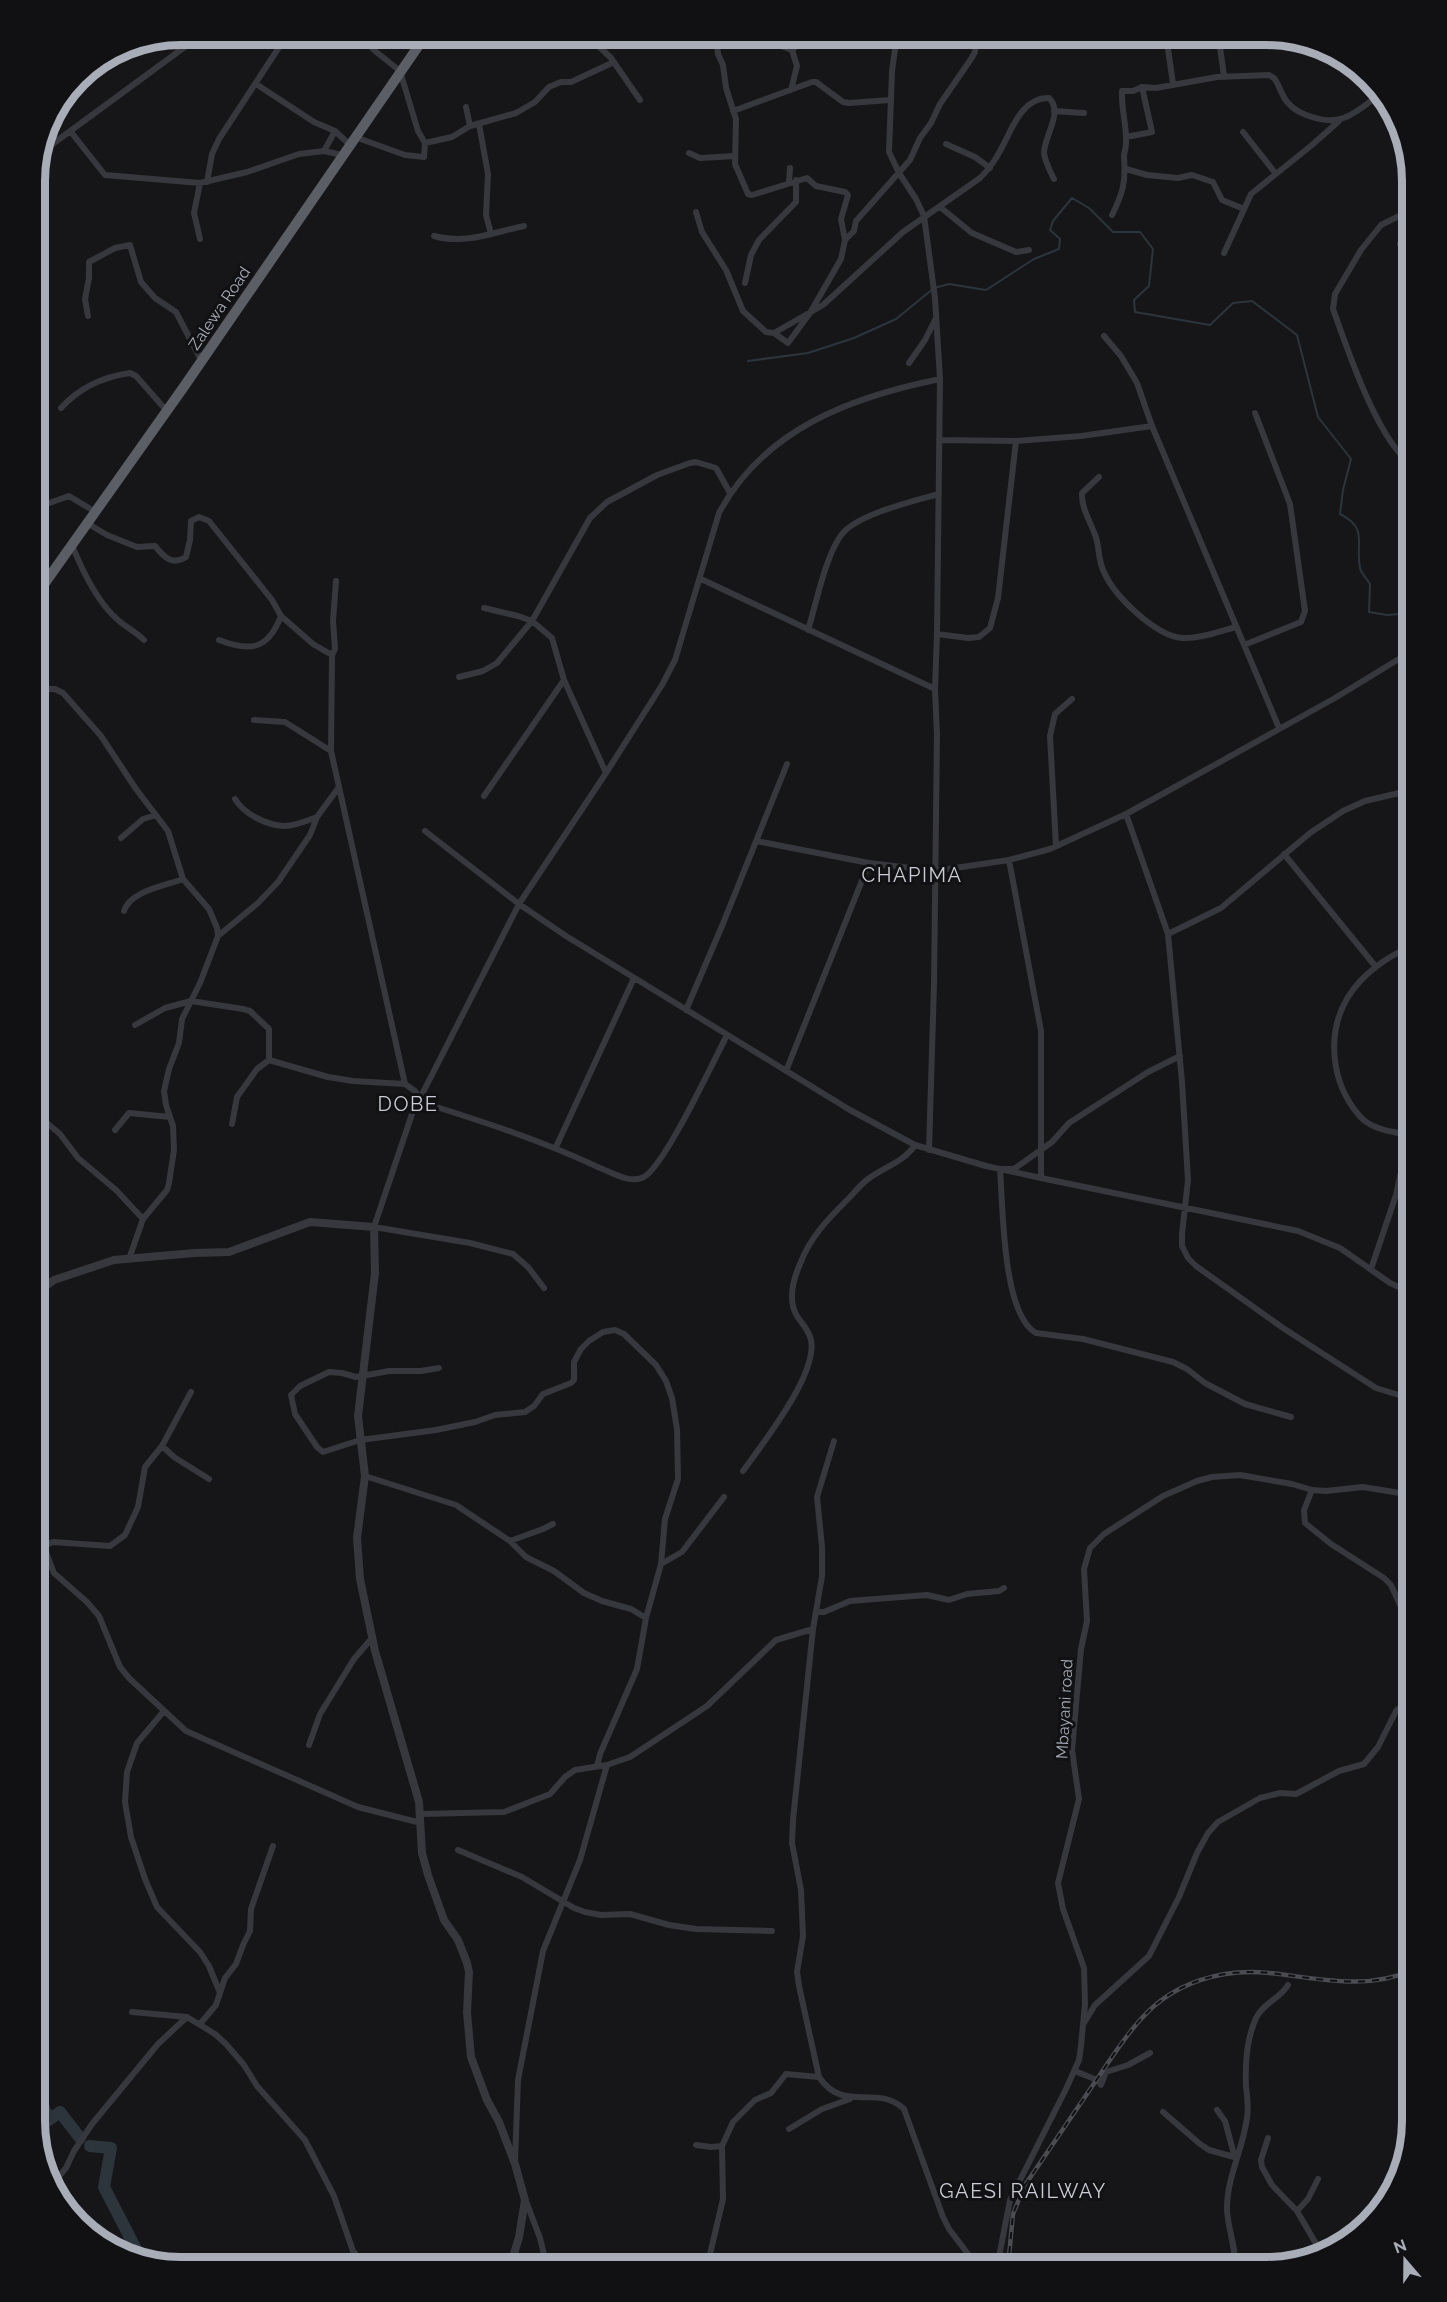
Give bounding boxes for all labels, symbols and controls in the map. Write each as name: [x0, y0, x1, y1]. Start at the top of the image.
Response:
street label: Zalewa Road: [185, 263, 254, 354]
district label: CHAPIMA: [862, 863, 962, 887]
district label: DOBE: [378, 1092, 438, 1116]
street label: Mbayani road: [1052, 1659, 1077, 1759]
district label: GAESI RAILWAY: [939, 2179, 1107, 2203]
north arrow: [1375, 2230, 1435, 2290]
text: N: [1391, 2235, 1409, 2257]

